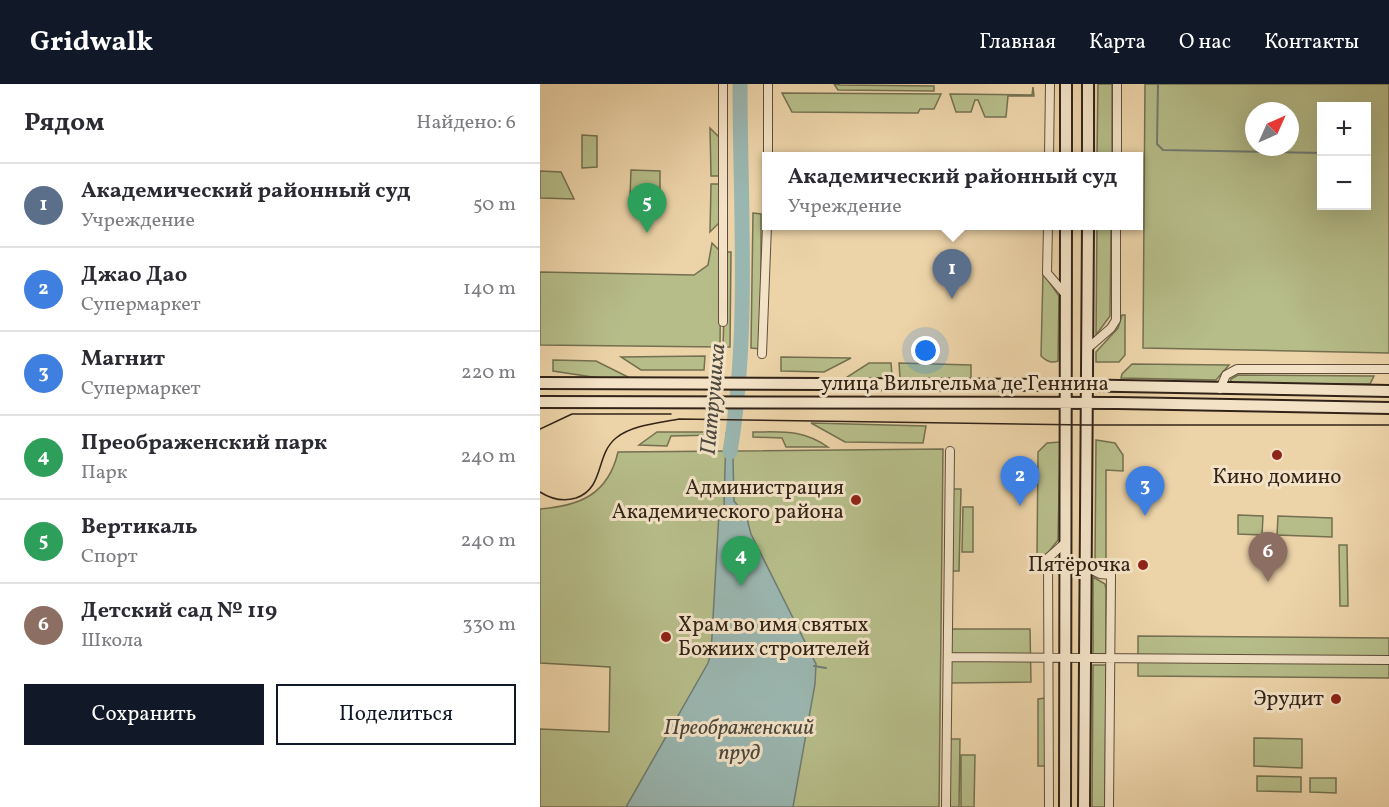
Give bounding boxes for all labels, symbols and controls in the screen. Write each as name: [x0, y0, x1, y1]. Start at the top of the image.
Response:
text: Gridwalk: [30, 23, 153, 62]
text: Главная: [979, 28, 1056, 57]
text: Карта: [1089, 28, 1146, 57]
text: О нас: [1179, 28, 1231, 57]
text: Контакты: [1264, 28, 1359, 57]
north arrow: [1245, 102, 1299, 156]
map controls: [1317, 102, 1371, 210]
button: +: [1317, 102, 1371, 156]
text: Рядом: [24, 105, 104, 141]
text: Найдено: 6: [416, 109, 516, 137]
popup: [762, 152, 1143, 230]
button: −: [1317, 156, 1371, 210]
text: Академический районный суд: [788, 162, 1117, 193]
text: Академический районный суд: [81, 176, 411, 207]
pin: 5: [628, 184, 666, 233]
text: 1: [39, 191, 48, 219]
text: 50 m: [473, 191, 516, 219]
text: Учреждение: [788, 193, 902, 221]
text: Учреждение: [81, 207, 195, 235]
pin: 1: [932, 250, 972, 299]
text: Джао Дао: [81, 260, 187, 291]
text: 2: [38, 275, 49, 303]
text: 140 m: [463, 275, 516, 303]
text: Супермаркет: [81, 291, 201, 319]
your location: [911, 336, 940, 365]
water label: Патрушиха: [694, 342, 734, 456]
text: Магнит: [81, 344, 165, 375]
text: 3: [38, 359, 49, 387]
text: 220 m: [461, 359, 516, 387]
street label: улица Вильгельма де Геннина: [821, 370, 1109, 399]
text: Супермаркет: [81, 375, 201, 403]
text: Преображенский парк: [81, 428, 327, 459]
text: 4: [37, 443, 50, 471]
text: 240 m: [461, 443, 516, 471]
marker: Кино домино: [1270, 448, 1284, 462]
pin: 2: [1000, 456, 1040, 506]
text: Парк: [81, 459, 127, 487]
place label: Кино домино: [1212, 463, 1342, 492]
pin: 3: [1126, 466, 1164, 516]
place label: Администрация Академического района: [612, 474, 844, 527]
marker: Администрация Академического района: [849, 493, 863, 507]
text: Вертикаль: [81, 512, 198, 543]
text: 5: [39, 527, 48, 555]
text: 240 m: [461, 527, 516, 555]
pin: 6: [1248, 532, 1288, 582]
pin: 4: [722, 536, 760, 586]
text: Спорт: [81, 543, 138, 571]
place label: Пятёрочка: [1028, 551, 1131, 580]
marker: Пятёрочка: [1136, 558, 1150, 572]
text: Детский сад № 119: [81, 596, 277, 627]
text: 6: [38, 611, 49, 639]
text: 330 m: [462, 611, 516, 639]
place label: Храм во имя святых Божиих строителей: [678, 611, 870, 664]
text: Школа: [81, 627, 143, 655]
marker: Храм во имя святых Божиих строителей: [659, 630, 673, 644]
button: Сохранить: [24, 684, 264, 745]
button: Поделиться: [276, 684, 516, 745]
place label: Эрудит: [1253, 685, 1324, 714]
marker: Эрудит: [1329, 692, 1343, 706]
water label: Преображенский пруд: [664, 713, 814, 769]

